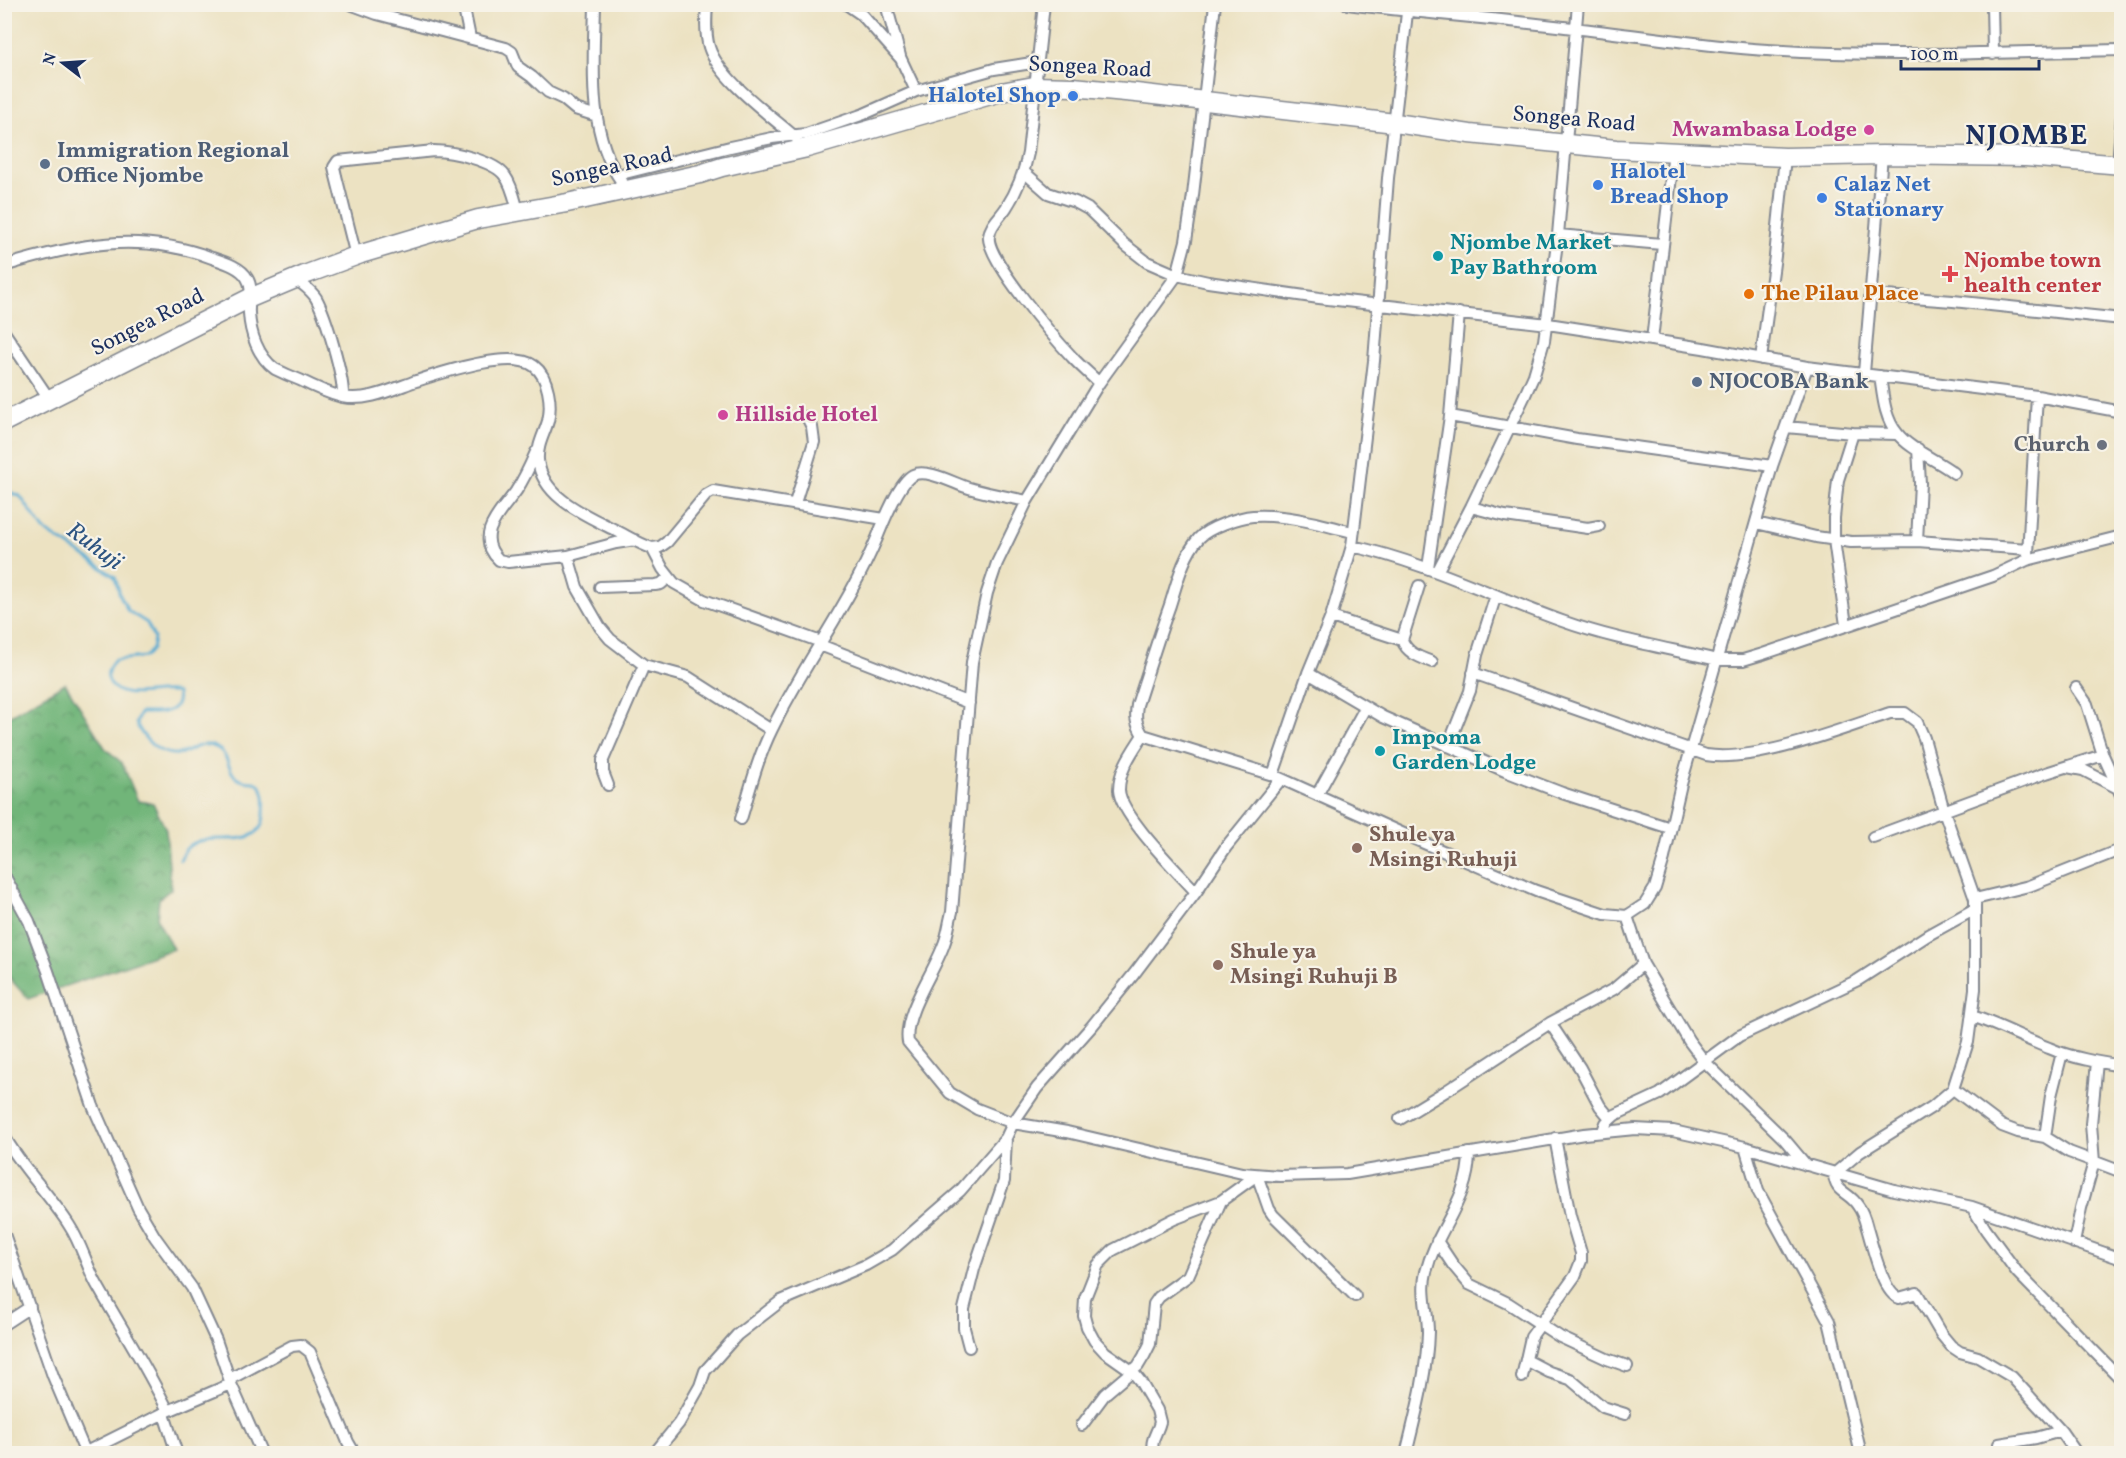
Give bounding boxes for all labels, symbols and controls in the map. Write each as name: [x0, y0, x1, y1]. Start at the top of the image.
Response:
north arrow: [33, 33, 93, 93]
scale bar: [1901, 33, 2039, 71]
text: 100 m: [1910, 43, 1959, 68]
street label: Songea Road: [1027, 49, 1153, 87]
text: N: [38, 50, 63, 68]
place label: Halotel Shop: [928, 81, 1061, 112]
marker: Halotel Shop: [1066, 89, 1080, 103]
street label: Songea Road: [1511, 99, 1637, 141]
place label: Mwambasa Lodge: [1672, 115, 1857, 146]
district label: NJOMBE: [1965, 117, 2089, 156]
marker: Mwambasa Lodge: [1862, 123, 1876, 137]
place label: Immigration Regional Office Njombe: [57, 136, 289, 192]
street label: Songea Road: [548, 140, 676, 196]
marker: Immigration Regional Office Njombe: [38, 157, 52, 171]
place label: Halotel Bread Shop: [1610, 157, 1729, 213]
place label: Calaz Net Stationary: [1834, 170, 1944, 226]
marker: Halotel Bread Shop: [1591, 178, 1605, 192]
marker: Calaz Net Stationary: [1815, 191, 1829, 205]
place label: Njombe Market Pay Bathroom: [1450, 228, 1612, 284]
place label: Njombe town health center: [1964, 246, 2102, 302]
marker: Njombe Market Pay Bathroom: [1431, 249, 1445, 263]
marker: Njombe town health center: [1941, 265, 1959, 283]
place label: The Pilau Place: [1761, 279, 1919, 310]
street label: Songea Road: [86, 281, 210, 365]
marker: The Pilau Place: [1742, 287, 1756, 301]
place label: NJOCOBA Bank: [1709, 367, 1869, 398]
marker: NJOCOBA Bank: [1690, 375, 1704, 389]
place label: Hillside Hotel: [735, 400, 878, 431]
marker: Hillside Hotel: [716, 408, 730, 422]
place label: Church: [2014, 430, 2090, 461]
marker: Church: [2095, 438, 2109, 452]
water label: Ruhuji: [59, 515, 130, 580]
place label: Impoma Garden Lodge: [1392, 723, 1536, 779]
marker: Impoma Garden Lodge: [1373, 744, 1387, 758]
place label: Shule ya Msingi Ruhuji: [1369, 820, 1518, 876]
marker: Shule ya Msingi Ruhuji: [1350, 841, 1364, 855]
place label: Shule ya Msingi Ruhuji B: [1230, 937, 1398, 993]
marker: Shule ya Msingi Ruhuji B: [1211, 958, 1225, 972]

